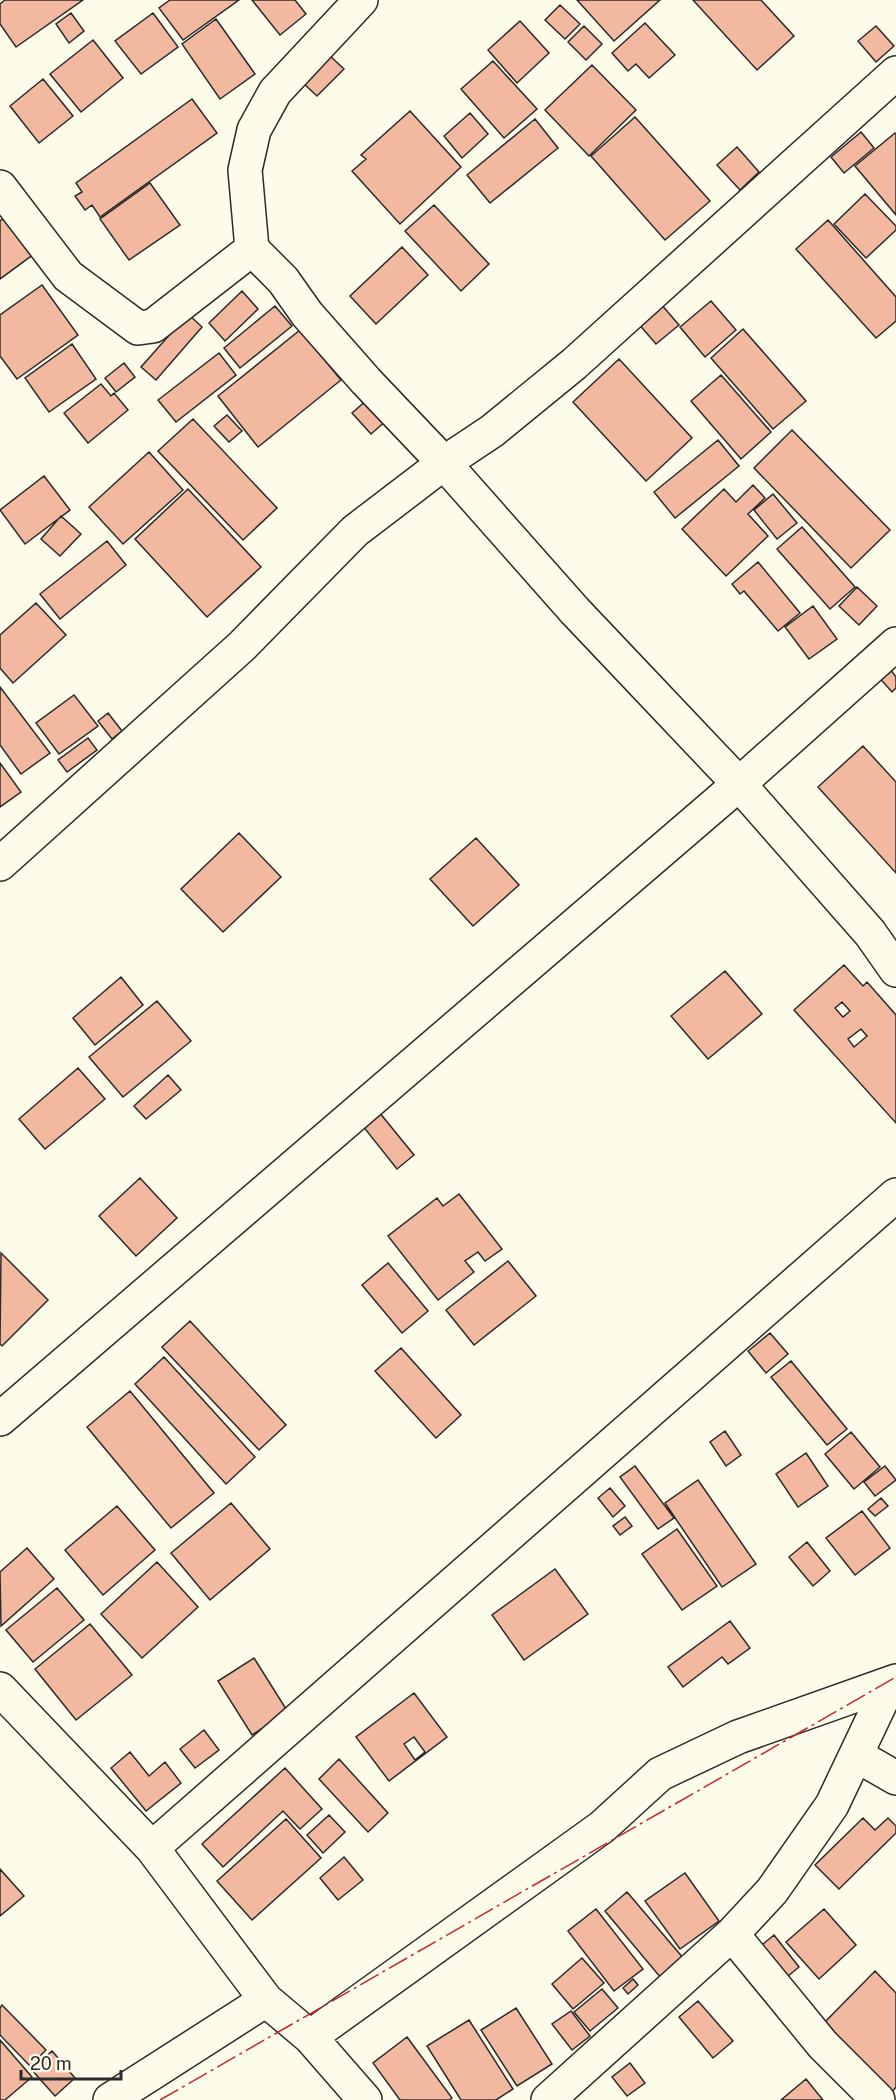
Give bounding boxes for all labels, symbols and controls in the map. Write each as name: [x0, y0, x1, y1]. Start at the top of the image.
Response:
scale bar: [21, 2043, 122, 2081]
text: 20 m: [30, 2053, 72, 2074]

